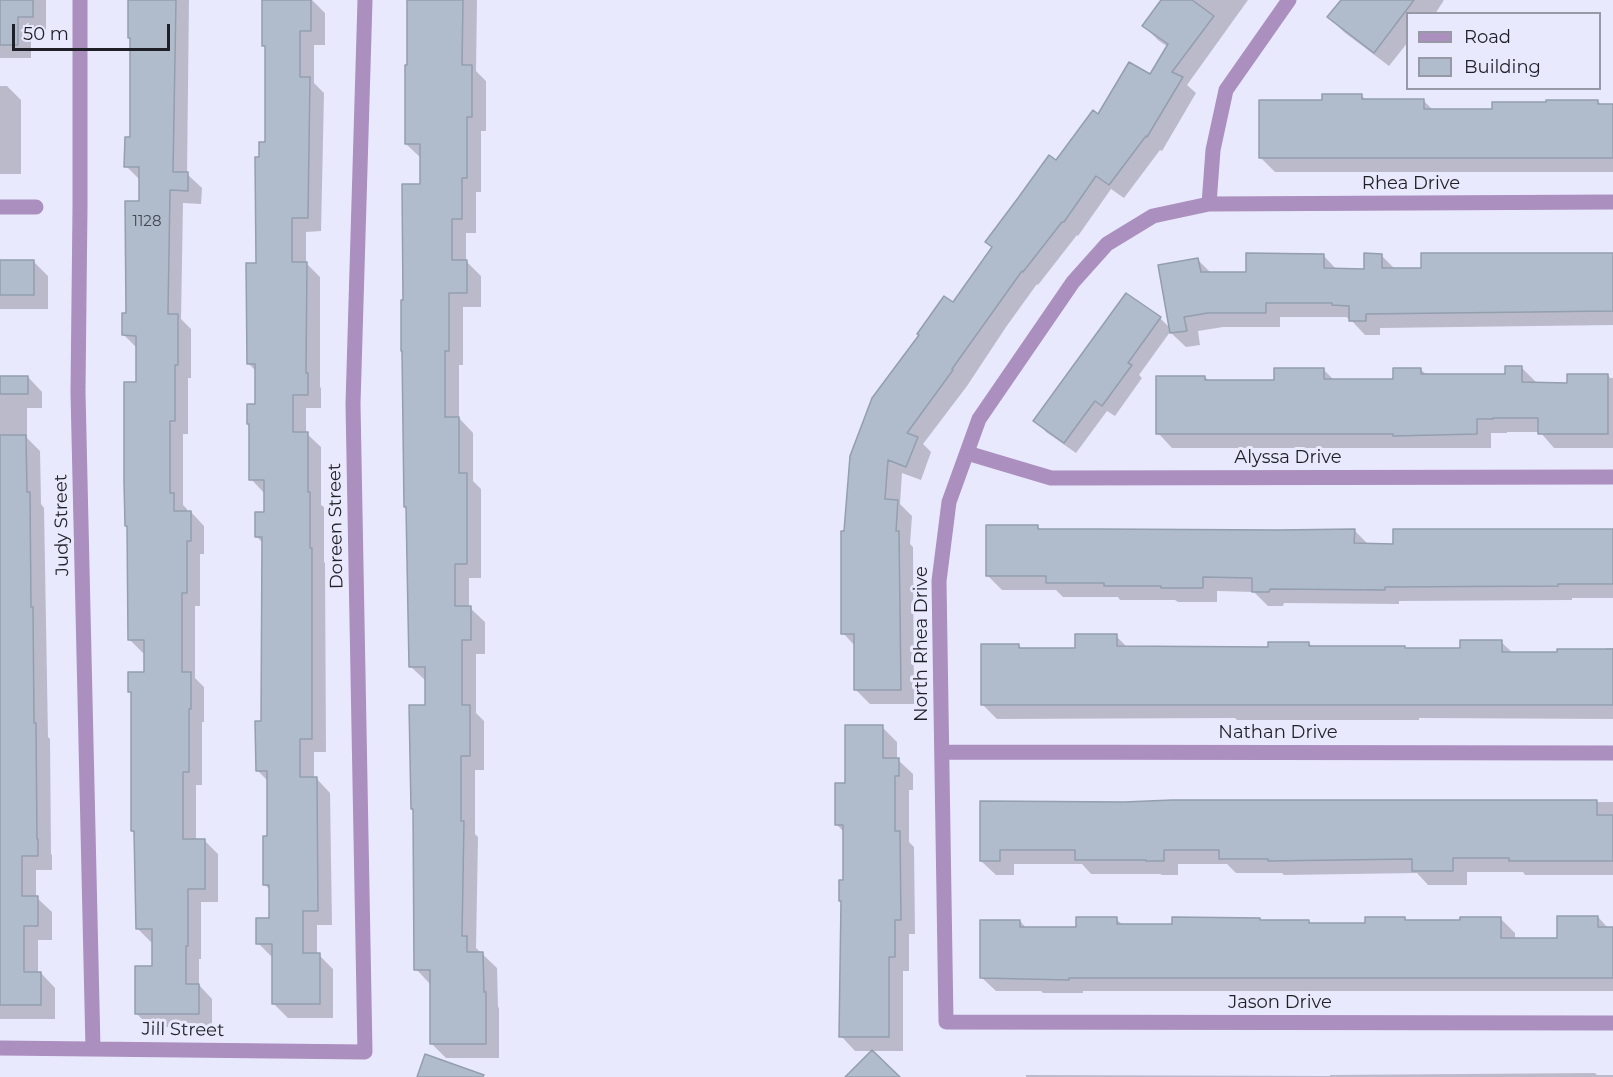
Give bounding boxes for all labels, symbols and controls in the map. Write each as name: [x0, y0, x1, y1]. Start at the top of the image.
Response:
scale bar: [15, 12, 172, 50]
legend: [1406, 12, 1601, 90]
text: 50 m: [23, 23, 69, 45]
text: Road: [1464, 26, 1511, 48]
text: Building: [1464, 56, 1541, 78]
street label: Rhea Drive: [1362, 173, 1460, 195]
house number: 1128: [133, 213, 161, 231]
street label: Alyssa Drive: [1234, 447, 1342, 469]
street label: Doreen Street: [324, 463, 348, 589]
street label: Judy Street: [50, 474, 74, 576]
street label: North Rhea Drive: [911, 566, 933, 722]
street label: Nathan Drive: [1218, 722, 1338, 744]
street label: Jason Drive: [1228, 992, 1332, 1014]
street label: Jill Street: [141, 1018, 225, 1042]

